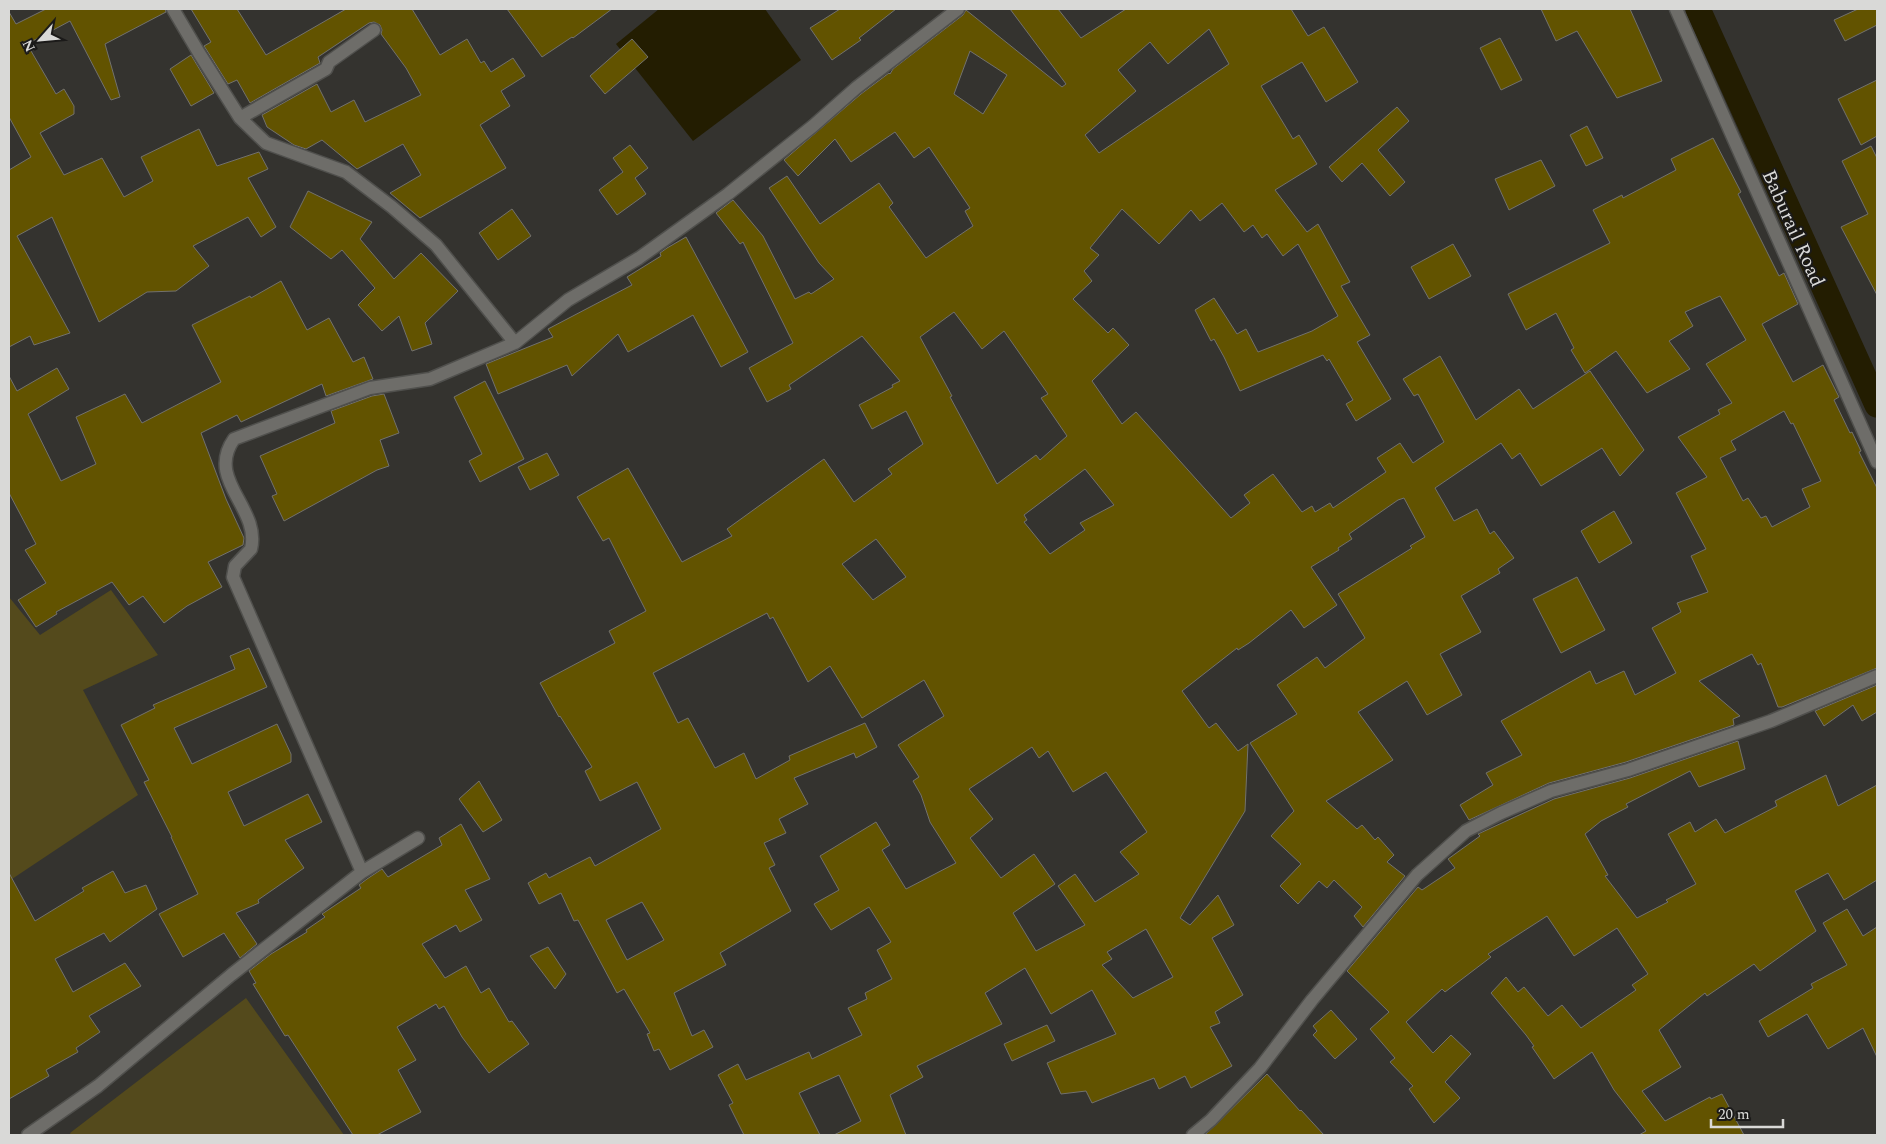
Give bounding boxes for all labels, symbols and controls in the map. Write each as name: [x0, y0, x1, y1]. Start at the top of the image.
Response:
north arrow: [15, 15, 65, 65]
text: N: [17, 36, 41, 56]
street label: Baburail Road: [1754, 165, 1832, 292]
scale bar: [1711, 1096, 1784, 1128]
text: 20 m: [1718, 1103, 1750, 1126]

